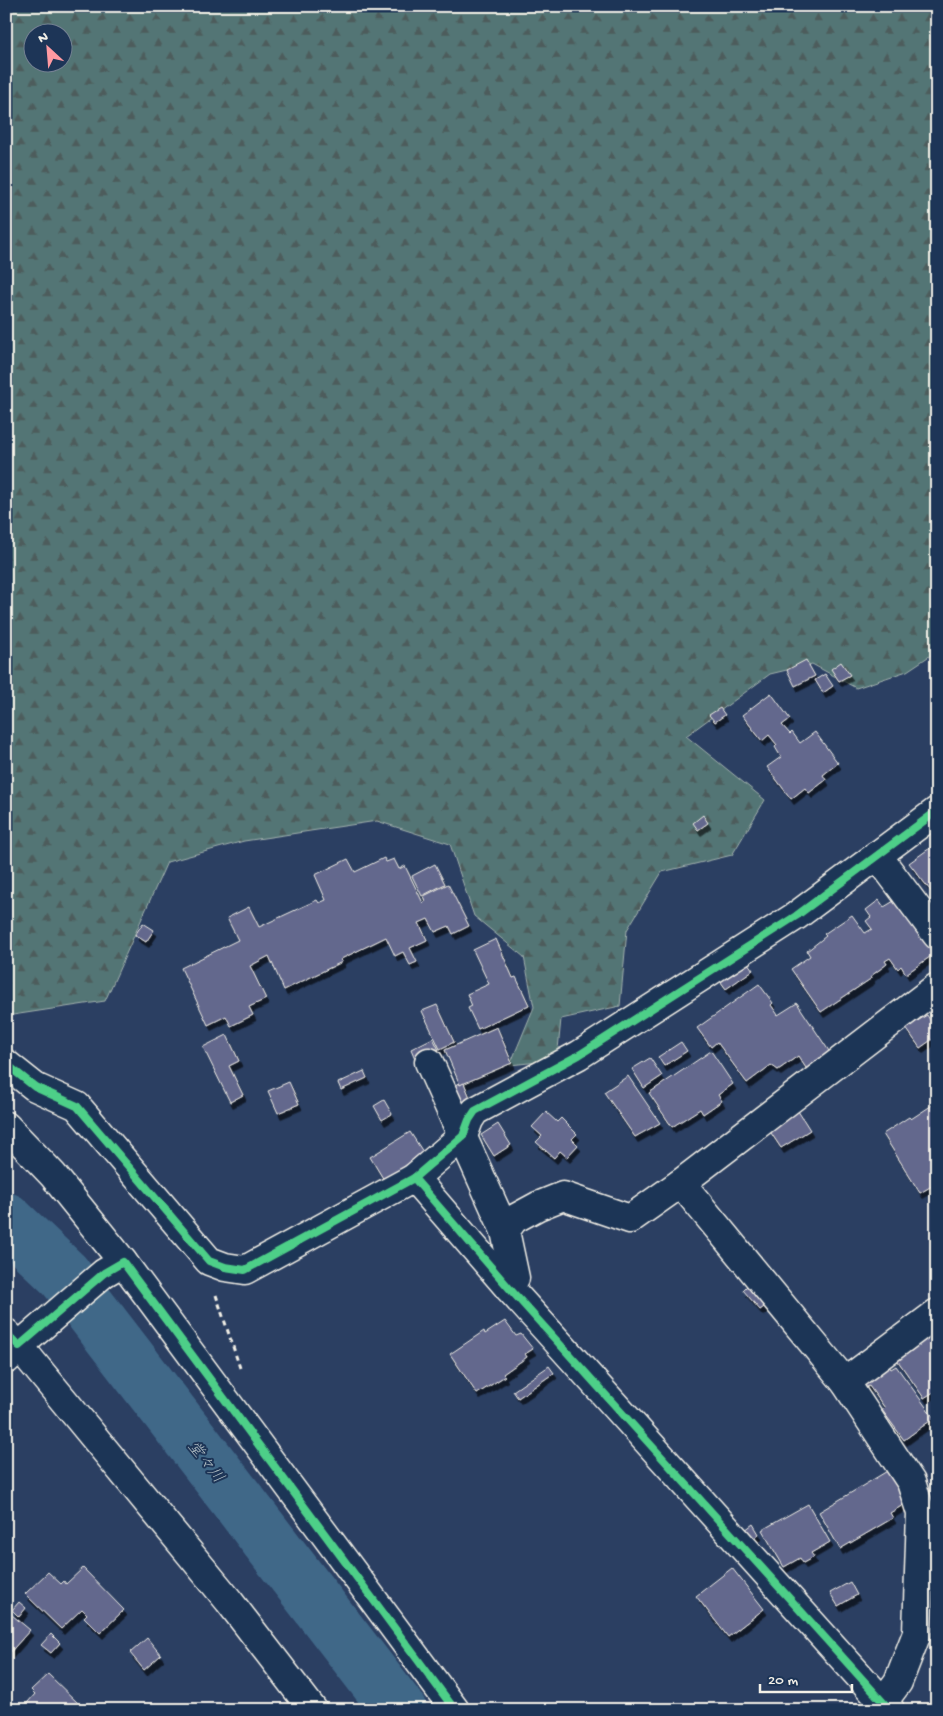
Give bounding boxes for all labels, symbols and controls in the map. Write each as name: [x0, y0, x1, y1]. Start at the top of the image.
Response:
north arrow: [22, 22, 72, 72]
text: N: [36, 29, 51, 48]
water label: 堂々川: [182, 1438, 227, 1488]
scale bar: [760, 1661, 853, 1693]
text: 20 m: [768, 1672, 798, 1690]

